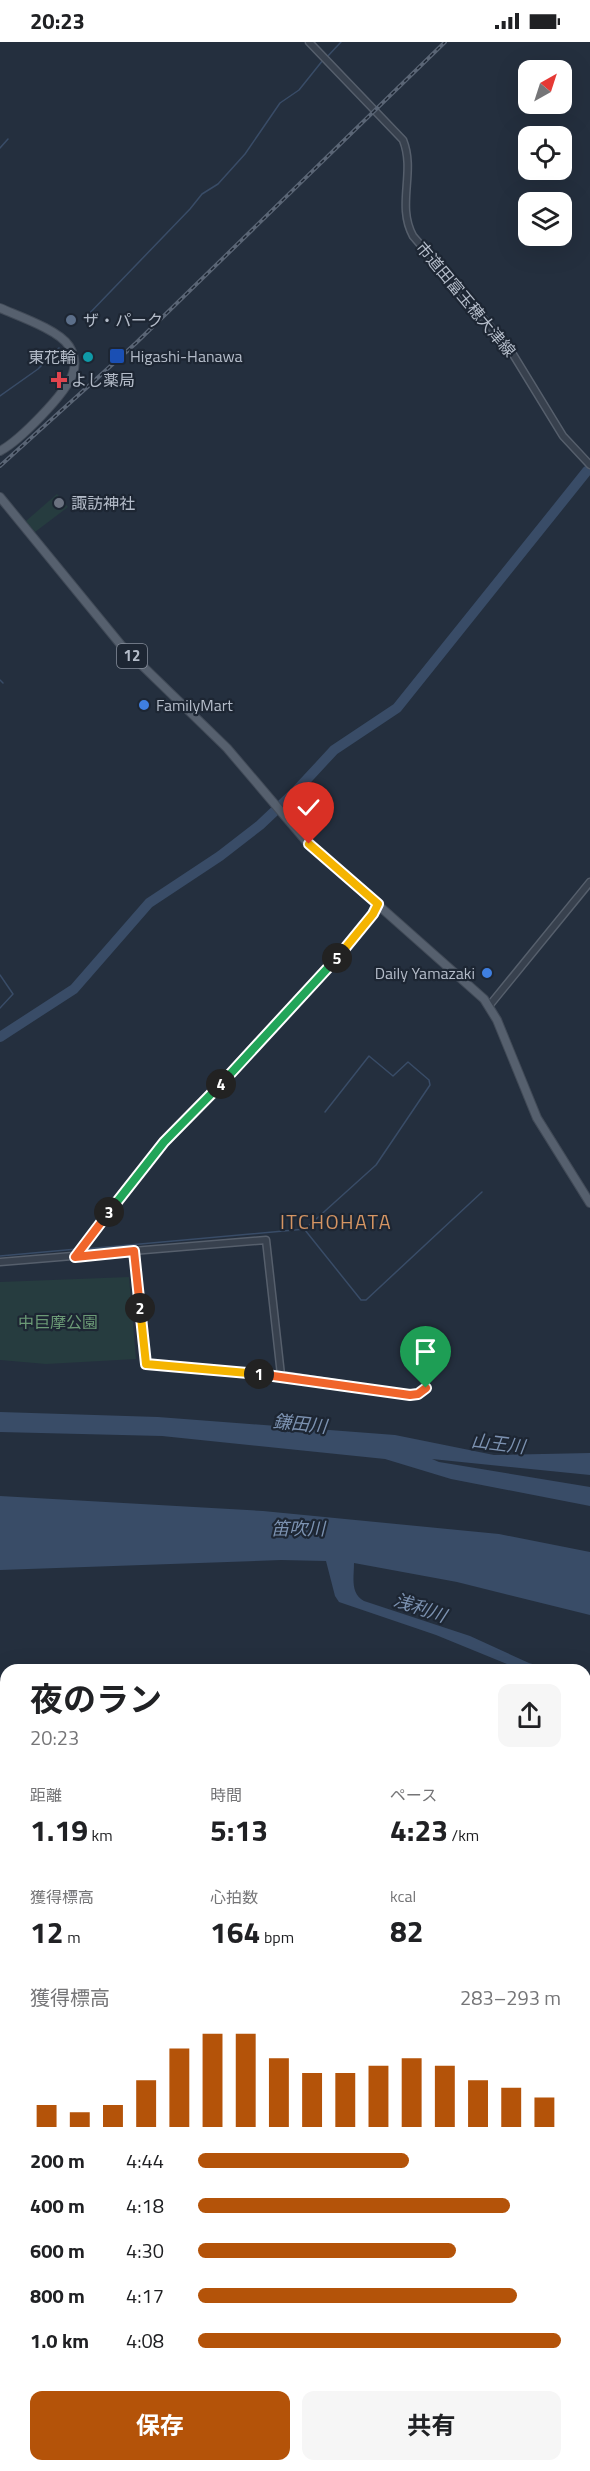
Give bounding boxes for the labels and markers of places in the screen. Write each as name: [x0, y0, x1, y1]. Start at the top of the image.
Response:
place label: ザ・パーク: [83, 308, 163, 332]
marker: ザ・パーク: [64, 313, 78, 327]
place label: Higashi-Hanawa: [130, 344, 243, 368]
place label: 東花輪: [28, 345, 76, 369]
marker: Higashi-Hanawa: [108, 347, 126, 365]
marker: 東花輪: [81, 350, 95, 364]
place label: よし薬局: [71, 368, 135, 392]
marker: よし薬局: [52, 373, 66, 387]
place label: 諏訪神社: [71, 491, 135, 515]
marker: 諏訪神社: [52, 496, 66, 510]
place label: FamilyMart: [156, 693, 233, 717]
marker: FamilyMart: [137, 698, 151, 712]
pin: [283, 782, 334, 844]
pin: 5: [322, 943, 352, 973]
place label: Daily Yamazaki: [375, 961, 475, 985]
marker: Daily Yamazaki: [480, 966, 494, 980]
pin: 4: [206, 1069, 236, 1099]
pin: 3: [94, 1197, 124, 1227]
pin: 2: [125, 1293, 155, 1323]
pin: [400, 1326, 451, 1388]
pin: 1: [244, 1359, 274, 1389]

